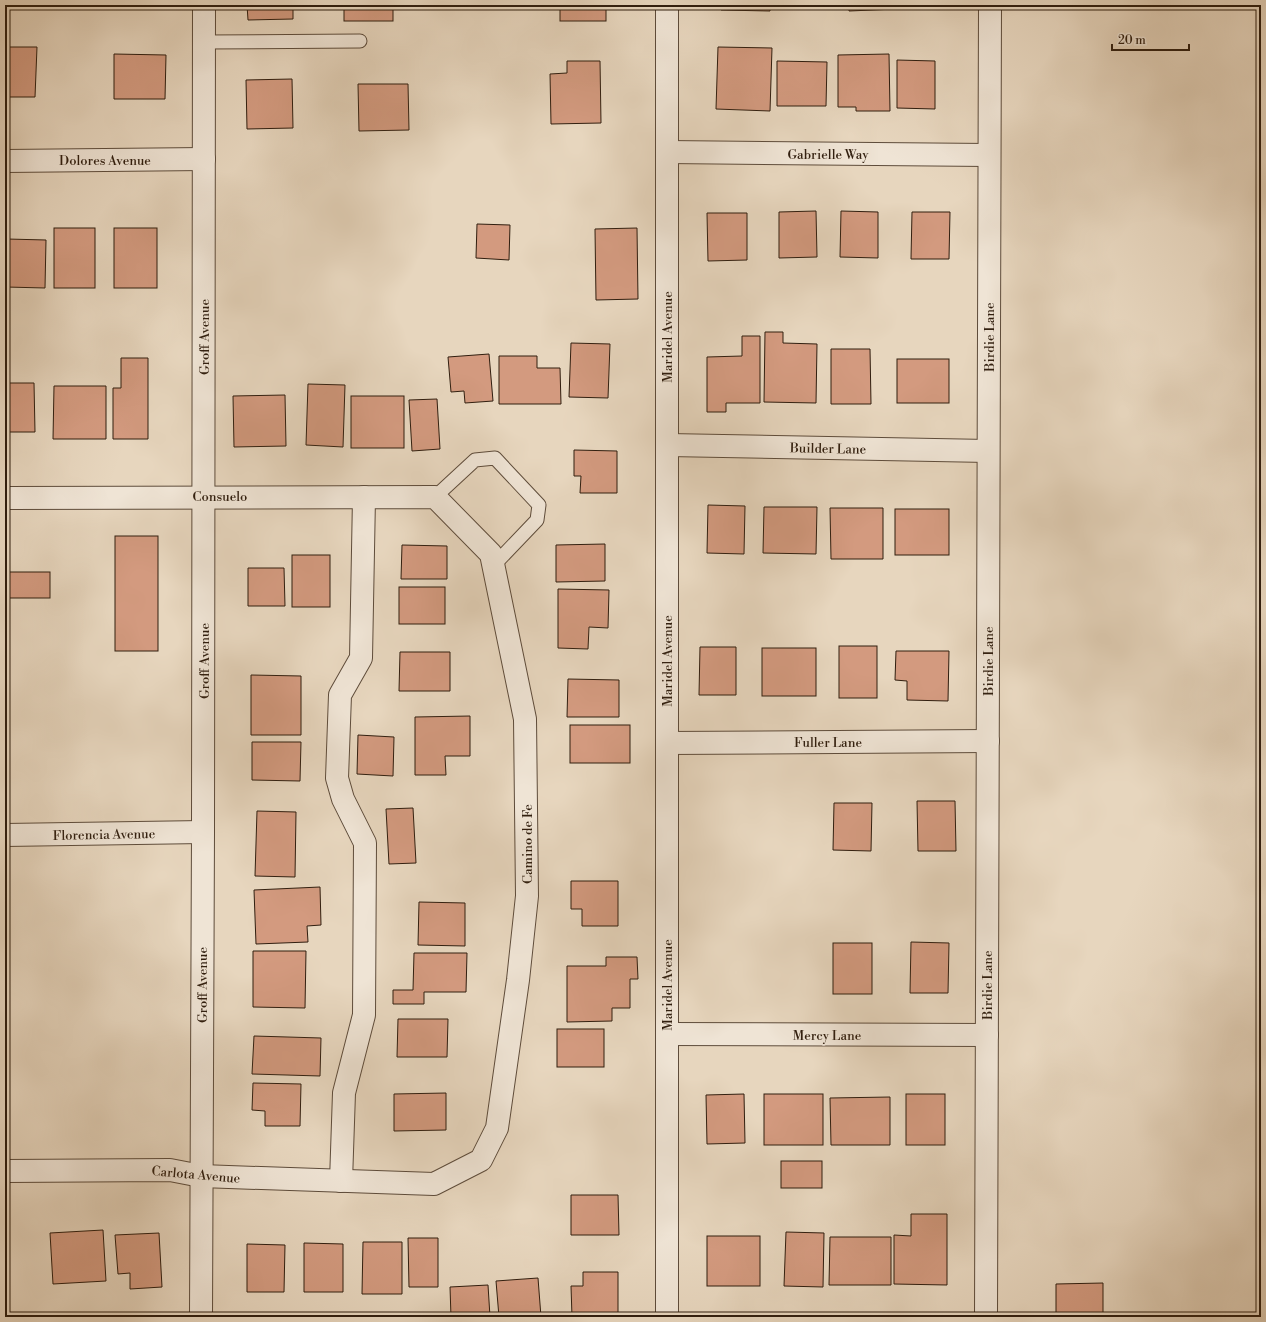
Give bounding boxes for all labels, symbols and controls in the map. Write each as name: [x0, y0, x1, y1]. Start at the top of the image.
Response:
scale bar: [1112, 26, 1189, 52]
text: 20 m: [1118, 33, 1146, 48]
street label: Gabrielle Way: [788, 147, 869, 163]
street label: Dolores Avenue: [59, 153, 151, 169]
street label: Maridel Avenue: [660, 291, 676, 383]
street label: Groff Avenue: [197, 299, 213, 375]
street label: Birdie Lane: [982, 302, 998, 373]
street label: Builder Lane: [789, 440, 867, 458]
street label: Consuelo: [193, 489, 247, 505]
street label: Maridel Avenue: [660, 615, 676, 707]
street label: Groff Avenue: [197, 623, 213, 699]
street label: Birdie Lane: [981, 626, 997, 697]
street label: Fuller Lane: [794, 735, 862, 751]
street label: Camino de Fe: [520, 804, 536, 884]
street label: Florencia Avenue: [53, 826, 156, 844]
street label: Maridel Avenue: [660, 939, 676, 1031]
street label: Groff Avenue: [195, 947, 211, 1023]
street label: Birdie Lane: [980, 950, 996, 1021]
street label: Mercy Lane: [793, 1028, 862, 1044]
street label: Carlota Avenue: [151, 1163, 241, 1187]

